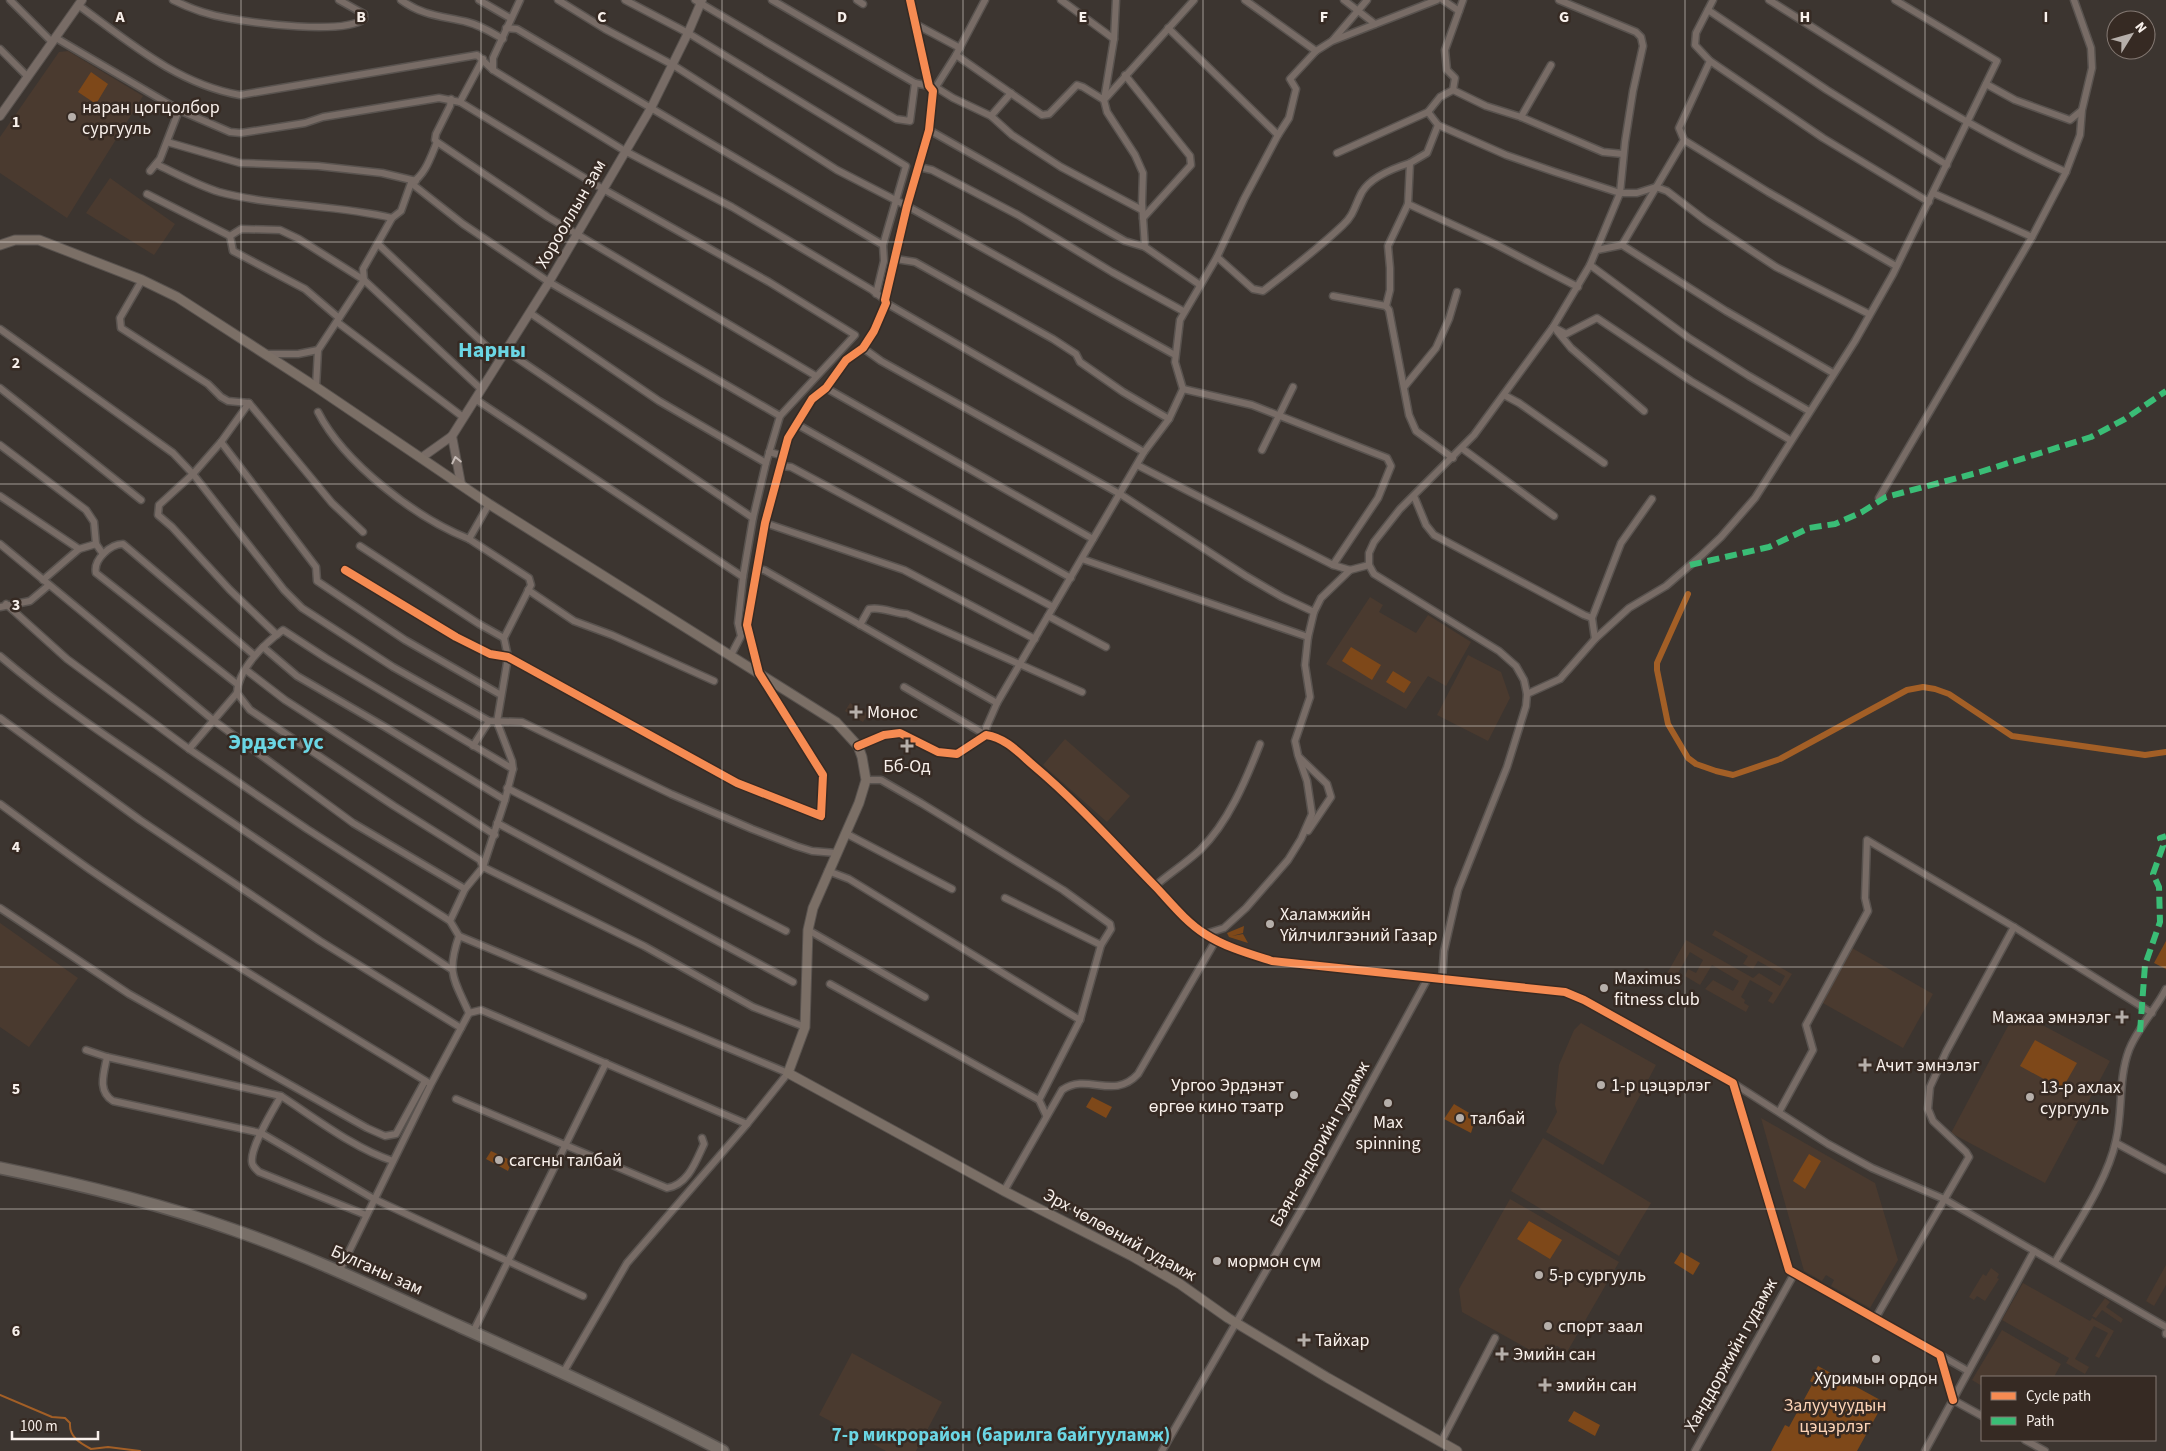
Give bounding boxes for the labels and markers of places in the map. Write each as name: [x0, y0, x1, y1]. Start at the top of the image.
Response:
place label: наран цогцолбор сургууль: [82, 95, 220, 141]
marker: наран цогцолбор сургууль: [66, 111, 78, 123]
place label: Монос: [867, 700, 918, 725]
marker: Монос: [849, 705, 863, 719]
marker: Бб-Од: [900, 739, 914, 753]
place label: Бб-Од: [883, 754, 931, 779]
place label: Халамжийн Үйлчилгээний Газар: [1279, 902, 1437, 948]
marker: Халамжийн Үйлчилгээний Газар: [1264, 918, 1276, 930]
place label: Maximus fitness club: [1614, 966, 1700, 1012]
marker: Maximus fitness club: [1598, 982, 1610, 994]
place label: Maжаа эмнэлэг: [1992, 1005, 2111, 1030]
marker: Maжаа эмнэлэг: [2115, 1010, 2129, 1024]
place label: Ачит эмнэлэг: [1876, 1053, 1980, 1078]
marker: Ачит эмнэлэг: [1858, 1058, 1872, 1072]
place label: Ургоо Эрдэнэт өргөө кино тэатр: [1149, 1073, 1284, 1119]
place label: 1-р цэцэрлэг: [1611, 1073, 1711, 1098]
place label: 13-р ахлах сургууль: [2040, 1075, 2121, 1121]
marker: 1-р цэцэрлэг: [1595, 1079, 1607, 1091]
marker: Ургоо Эрдэнэт өргөө кино тэатр: [1288, 1089, 1300, 1101]
marker: 13-р ахлах сургууль: [2024, 1091, 2036, 1103]
marker: Max spinning: [1382, 1097, 1394, 1109]
place label: талбай: [1470, 1106, 1525, 1131]
place label: Max spinning: [1356, 1110, 1421, 1156]
marker: талбай: [1454, 1112, 1466, 1124]
place label: сагсны талбай: [509, 1148, 622, 1173]
marker: сагсны талбай: [493, 1154, 505, 1166]
place label: мормон сүм: [1227, 1249, 1321, 1274]
marker: мормон сүм: [1211, 1255, 1223, 1267]
place label: 5-р сургууль: [1549, 1263, 1646, 1288]
marker: 5-р сургууль: [1533, 1269, 1545, 1281]
place label: спорт заал: [1558, 1314, 1643, 1339]
marker: спорт заал: [1542, 1320, 1554, 1332]
place label: Тайхар: [1315, 1328, 1370, 1353]
marker: Тайхар: [1297, 1333, 1311, 1347]
place label: Эмийн сан: [1513, 1342, 1596, 1367]
marker: Эмийн сан: [1495, 1347, 1509, 1361]
marker: Хуримын ордон: [1870, 1353, 1882, 1365]
place label: Хуримын ордон: [1814, 1366, 1938, 1391]
place label: эмийн сан: [1556, 1373, 1637, 1398]
marker: эмийн сан: [1538, 1378, 1552, 1392]

